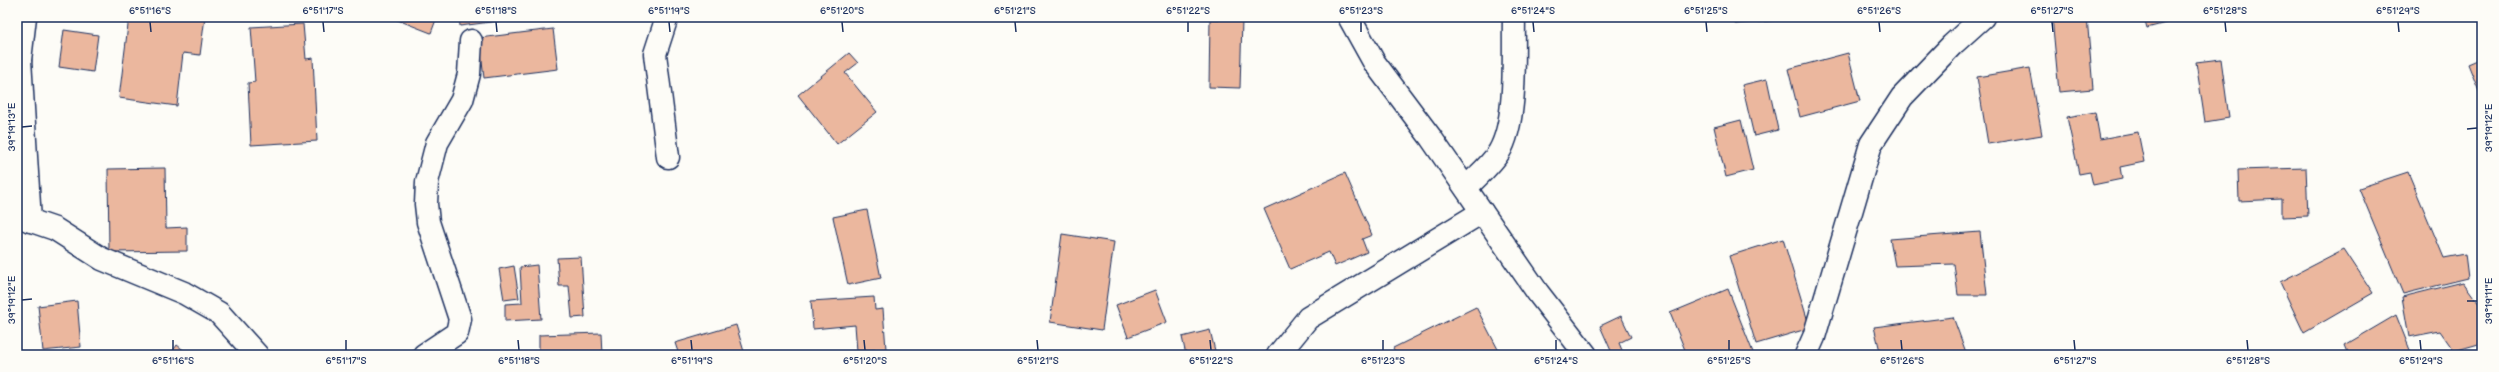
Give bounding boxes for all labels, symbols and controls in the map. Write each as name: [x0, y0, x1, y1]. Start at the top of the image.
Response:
text: 6°51'16"S: [129, 5, 171, 17]
text: 6°51'17"S: [303, 5, 343, 17]
text: 6°51'18"S: [475, 5, 517, 17]
text: 6°51'19"S: [648, 5, 690, 17]
text: 6°51'20"S: [820, 5, 864, 17]
text: 6°51'21"S: [994, 5, 1036, 17]
text: 6°51'22"S: [1166, 5, 1210, 17]
text: 6°51'23"S: [1339, 5, 1383, 17]
text: 6°51'24"S: [1511, 5, 1555, 17]
text: 6°51'25"S: [1684, 5, 1728, 17]
text: 6°51'26"S: [1857, 5, 1901, 17]
text: 6°51'27"S: [2031, 5, 2073, 17]
text: 6°51'28"S: [2203, 5, 2247, 17]
text: 6°51'29"S: [2376, 5, 2420, 17]
text: 39°19'13"E: [6, 102, 18, 151]
text: 39°19'12"E: [2483, 103, 2495, 152]
text: 39°19'12"E: [6, 275, 18, 324]
text: 39°19'11"E: [2483, 277, 2495, 324]
text: 6°51'16"S: [152, 355, 194, 367]
text: 6°51'17"S: [326, 355, 366, 367]
text: 6°51'18"S: [498, 355, 540, 367]
text: 6°51'19"S: [671, 355, 713, 367]
text: 6°51'20"S: [843, 355, 887, 367]
text: 6°51'21"S: [1017, 355, 1059, 367]
text: 6°51'22"S: [1189, 355, 1233, 367]
text: 6°51'23"S: [1361, 355, 1405, 367]
text: 6°51'24"S: [1534, 355, 1578, 367]
text: 6°51'25"S: [1707, 355, 1751, 367]
text: 6°51'26"S: [1880, 355, 1924, 367]
text: 6°51'27"S: [2054, 355, 2096, 367]
text: 6°51'28"S: [2226, 355, 2270, 367]
text: 6°51'29"S: [2399, 355, 2443, 367]

